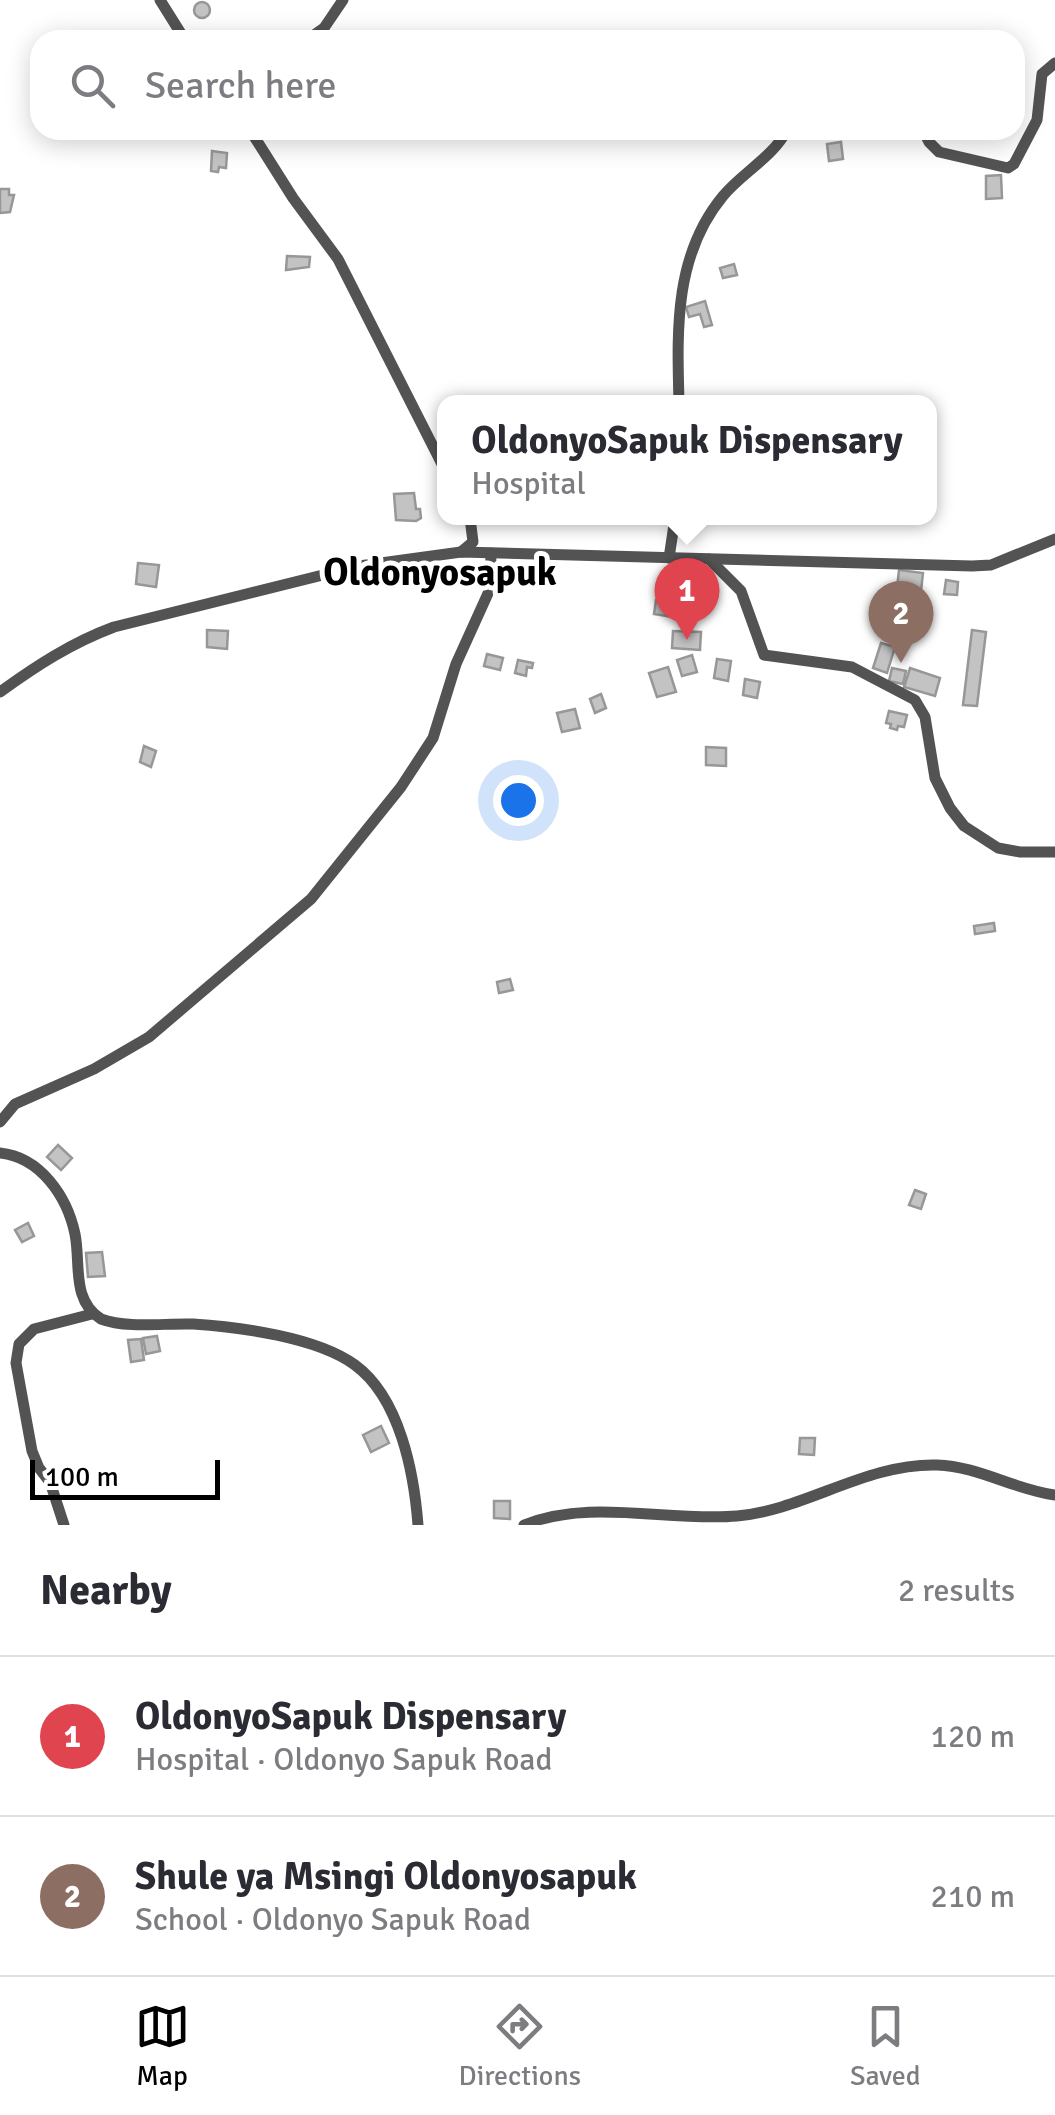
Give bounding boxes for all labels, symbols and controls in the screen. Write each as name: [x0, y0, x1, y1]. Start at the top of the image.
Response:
search box: [30, 30, 1025, 140]
icon: search: [65, 58, 120, 113]
text: Search here: [145, 62, 337, 109]
popup: [437, 395, 937, 525]
text: OldonyoSapuk Dispensary: [471, 417, 903, 464]
text: Hospital: [471, 464, 586, 503]
district label: Oldonyosapuk: [323, 549, 557, 596]
pin: 1: [654, 558, 720, 640]
pin: 2: [868, 580, 934, 663]
your location: [493, 775, 544, 826]
scale bar: [30, 1455, 220, 1500]
text: 100 m: [45, 1460, 119, 1494]
text: Nearby: [40, 1565, 172, 1616]
text: 2 results: [898, 1571, 1015, 1610]
text: OldonyoSapuk Dispensary: [135, 1693, 566, 1740]
text: 1: [64, 1717, 81, 1756]
text: 120 m: [931, 1717, 1015, 1756]
text: Hospital · Oldonyo Sapuk Road: [135, 1740, 552, 1779]
text: Shule ya Msingi Oldonyosapuk: [135, 1853, 637, 1900]
text: 2: [64, 1877, 81, 1916]
text: 210 m: [931, 1877, 1015, 1916]
text: School · Oldonyo Sapuk Road: [135, 1900, 531, 1939]
tab: Map: [135, 1999, 190, 2093]
tab: Directions: [459, 1999, 581, 2093]
tab: Saved: [850, 1999, 920, 2093]

